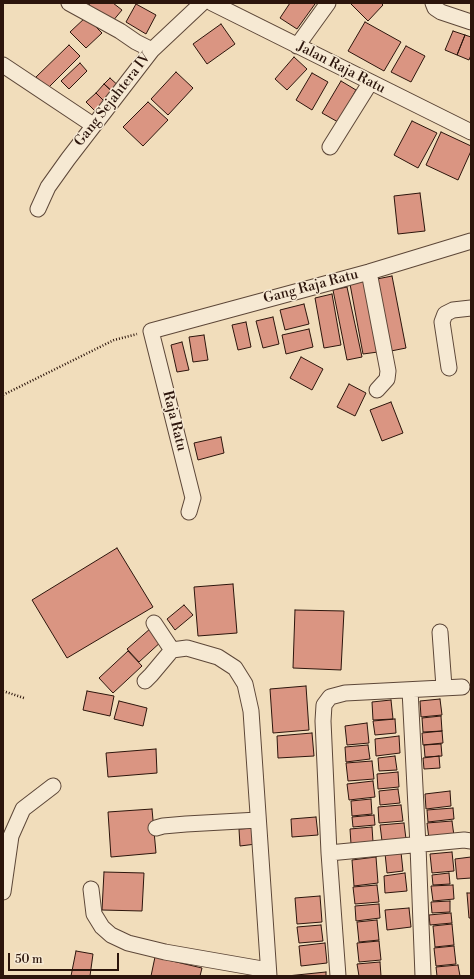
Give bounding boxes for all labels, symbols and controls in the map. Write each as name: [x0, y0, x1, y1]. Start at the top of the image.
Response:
street label: Jalan Raja Ratu: [294, 38, 388, 98]
street label: Gang Sejahtera IV: [71, 50, 155, 150]
street label: Gang Raja Ratu: [262, 266, 360, 308]
street label: Raja Ratu: [158, 389, 190, 453]
scale bar: [10, 945, 121, 971]
text: 50 m: [15, 952, 43, 967]

